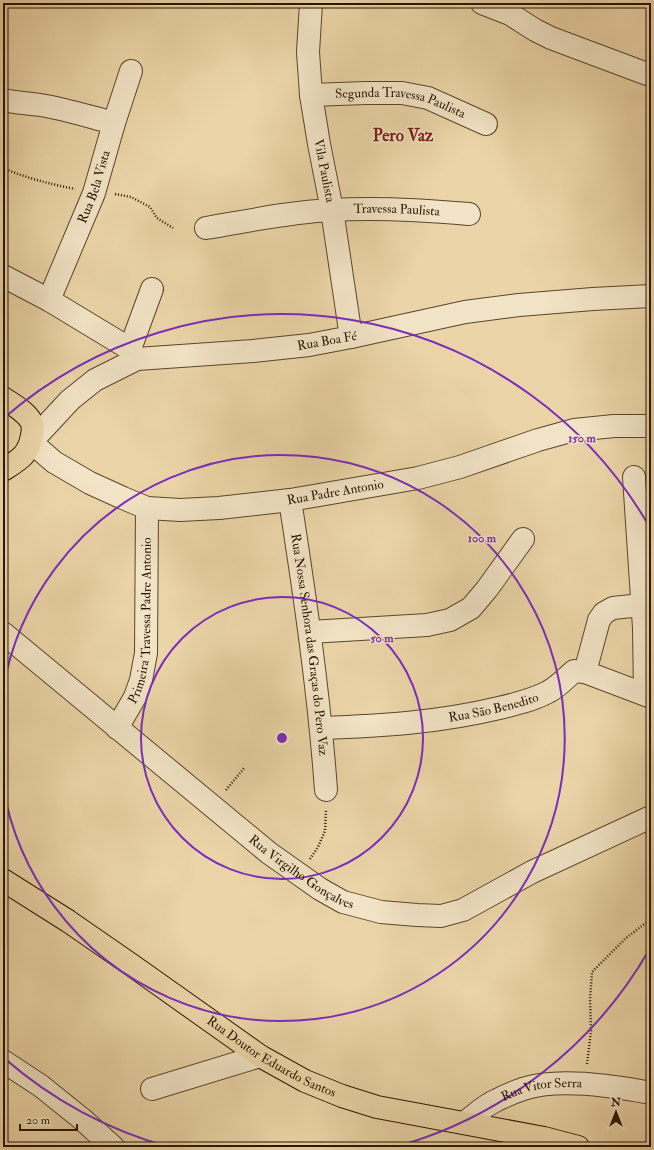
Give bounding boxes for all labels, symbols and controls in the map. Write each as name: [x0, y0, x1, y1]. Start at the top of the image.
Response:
street label: Segunda Travessa Paulista: [335, 85, 469, 122]
district label: Pero Vaz: [373, 125, 434, 146]
street label: Vila Paulista: [310, 138, 338, 204]
street label: Rua Bela Vista: [74, 148, 114, 226]
street label: Travessa Paulista: [353, 201, 441, 220]
street label: Rua Boa Fé: [296, 328, 359, 354]
text: 150 m: [568, 431, 596, 446]
street label: Rua Padre Antonio: [286, 476, 385, 508]
text: 100 m: [468, 531, 497, 546]
street label: Rua Nossa Senhora das Graças do Pero Vaz: [287, 533, 331, 757]
street label: Primeira Travessa Padre Antonio: [125, 537, 155, 707]
text: 50 m: [370, 631, 394, 646]
street label: Rua São Benedito: [447, 689, 541, 726]
centre of rings: [275, 731, 289, 745]
street label: Rua Virgilho Gonçalves: [245, 832, 356, 913]
street label: Rua Doutor Eduardo Santos: [204, 1013, 339, 1101]
street label: Rua Vitor Serra: [499, 1075, 583, 1105]
north arrow: [596, 1092, 636, 1132]
text: N: [610, 1096, 622, 1109]
scale bar: [20, 1106, 77, 1132]
text: 20 m: [26, 1113, 51, 1128]

